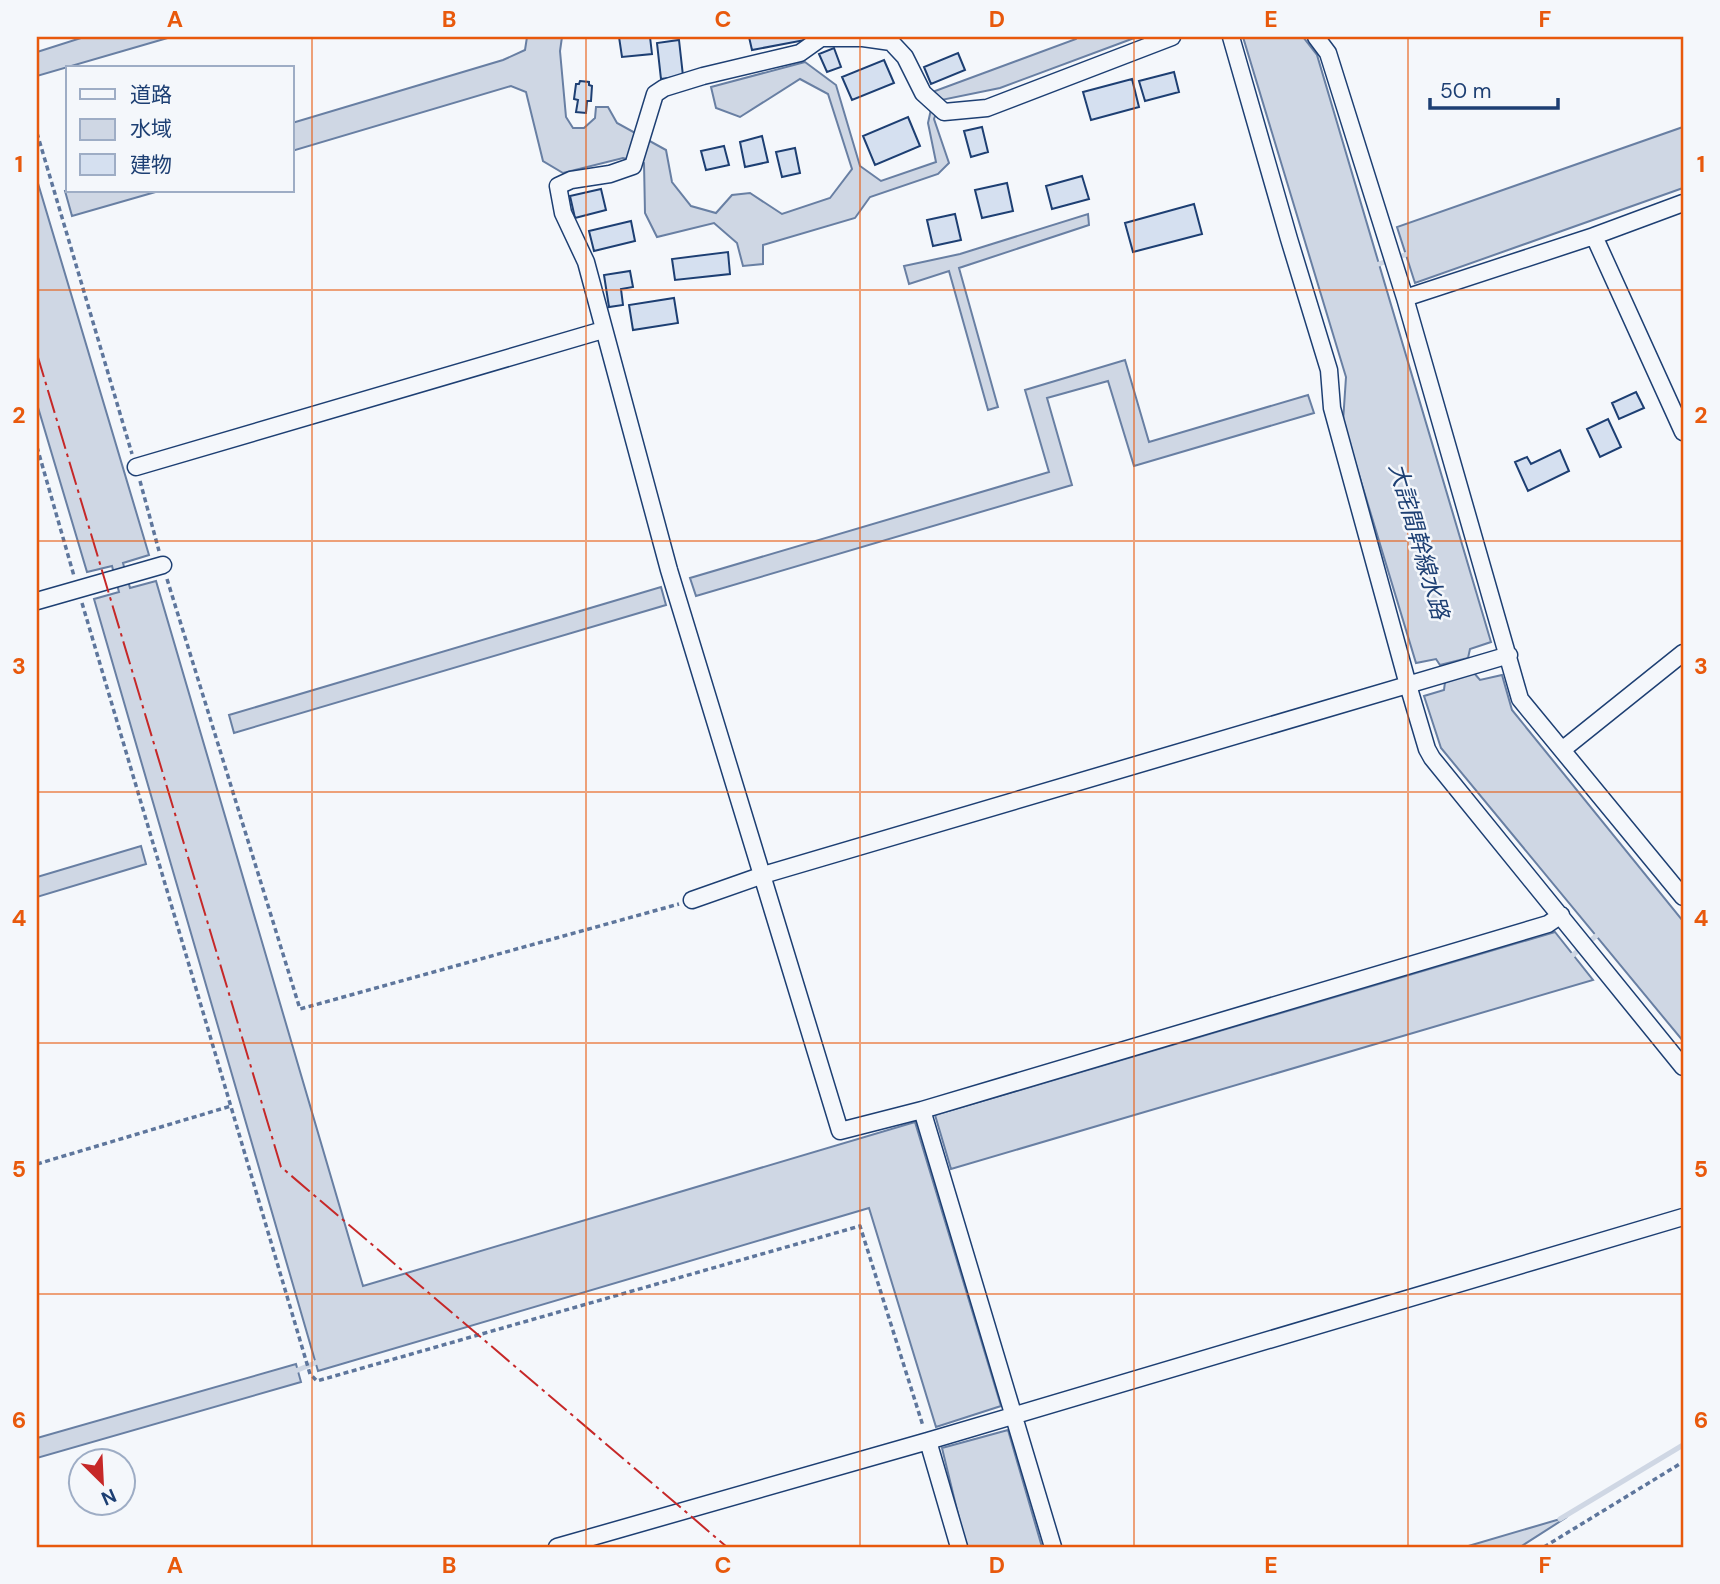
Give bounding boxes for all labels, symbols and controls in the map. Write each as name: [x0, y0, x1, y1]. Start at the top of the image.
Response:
text: A: [167, 4, 183, 34]
text: B: [442, 4, 456, 34]
text: C: [715, 4, 731, 34]
text: D: [989, 4, 1005, 34]
text: E: [1264, 4, 1278, 34]
text: F: [1539, 4, 1552, 34]
legend: [66, 66, 294, 192]
scale bar: [1430, 66, 1557, 110]
text: 50 m: [1440, 77, 1491, 105]
text: 道路: [130, 81, 172, 109]
text: 水域: [130, 115, 172, 143]
text: 1: [15, 149, 23, 179]
text: 1: [1697, 149, 1705, 179]
text: 建物: [130, 151, 172, 179]
text: 2: [12, 400, 26, 430]
text: 2: [1694, 400, 1708, 430]
water label: 大詫間幹線水路: [1382, 459, 1456, 624]
text: 3: [12, 651, 26, 681]
text: 3: [1694, 651, 1708, 681]
text: 4: [12, 903, 27, 933]
text: 4: [1694, 903, 1709, 933]
text: 5: [12, 1154, 26, 1184]
text: 5: [1694, 1154, 1708, 1184]
text: 6: [12, 1405, 26, 1435]
text: 6: [1694, 1405, 1708, 1435]
north arrow: [66, 1448, 136, 1518]
text: N: [97, 1483, 120, 1511]
text: A: [167, 1550, 183, 1580]
text: B: [442, 1550, 456, 1580]
text: C: [715, 1550, 731, 1580]
text: D: [989, 1550, 1005, 1580]
text: E: [1264, 1550, 1278, 1580]
text: F: [1539, 1550, 1552, 1580]

